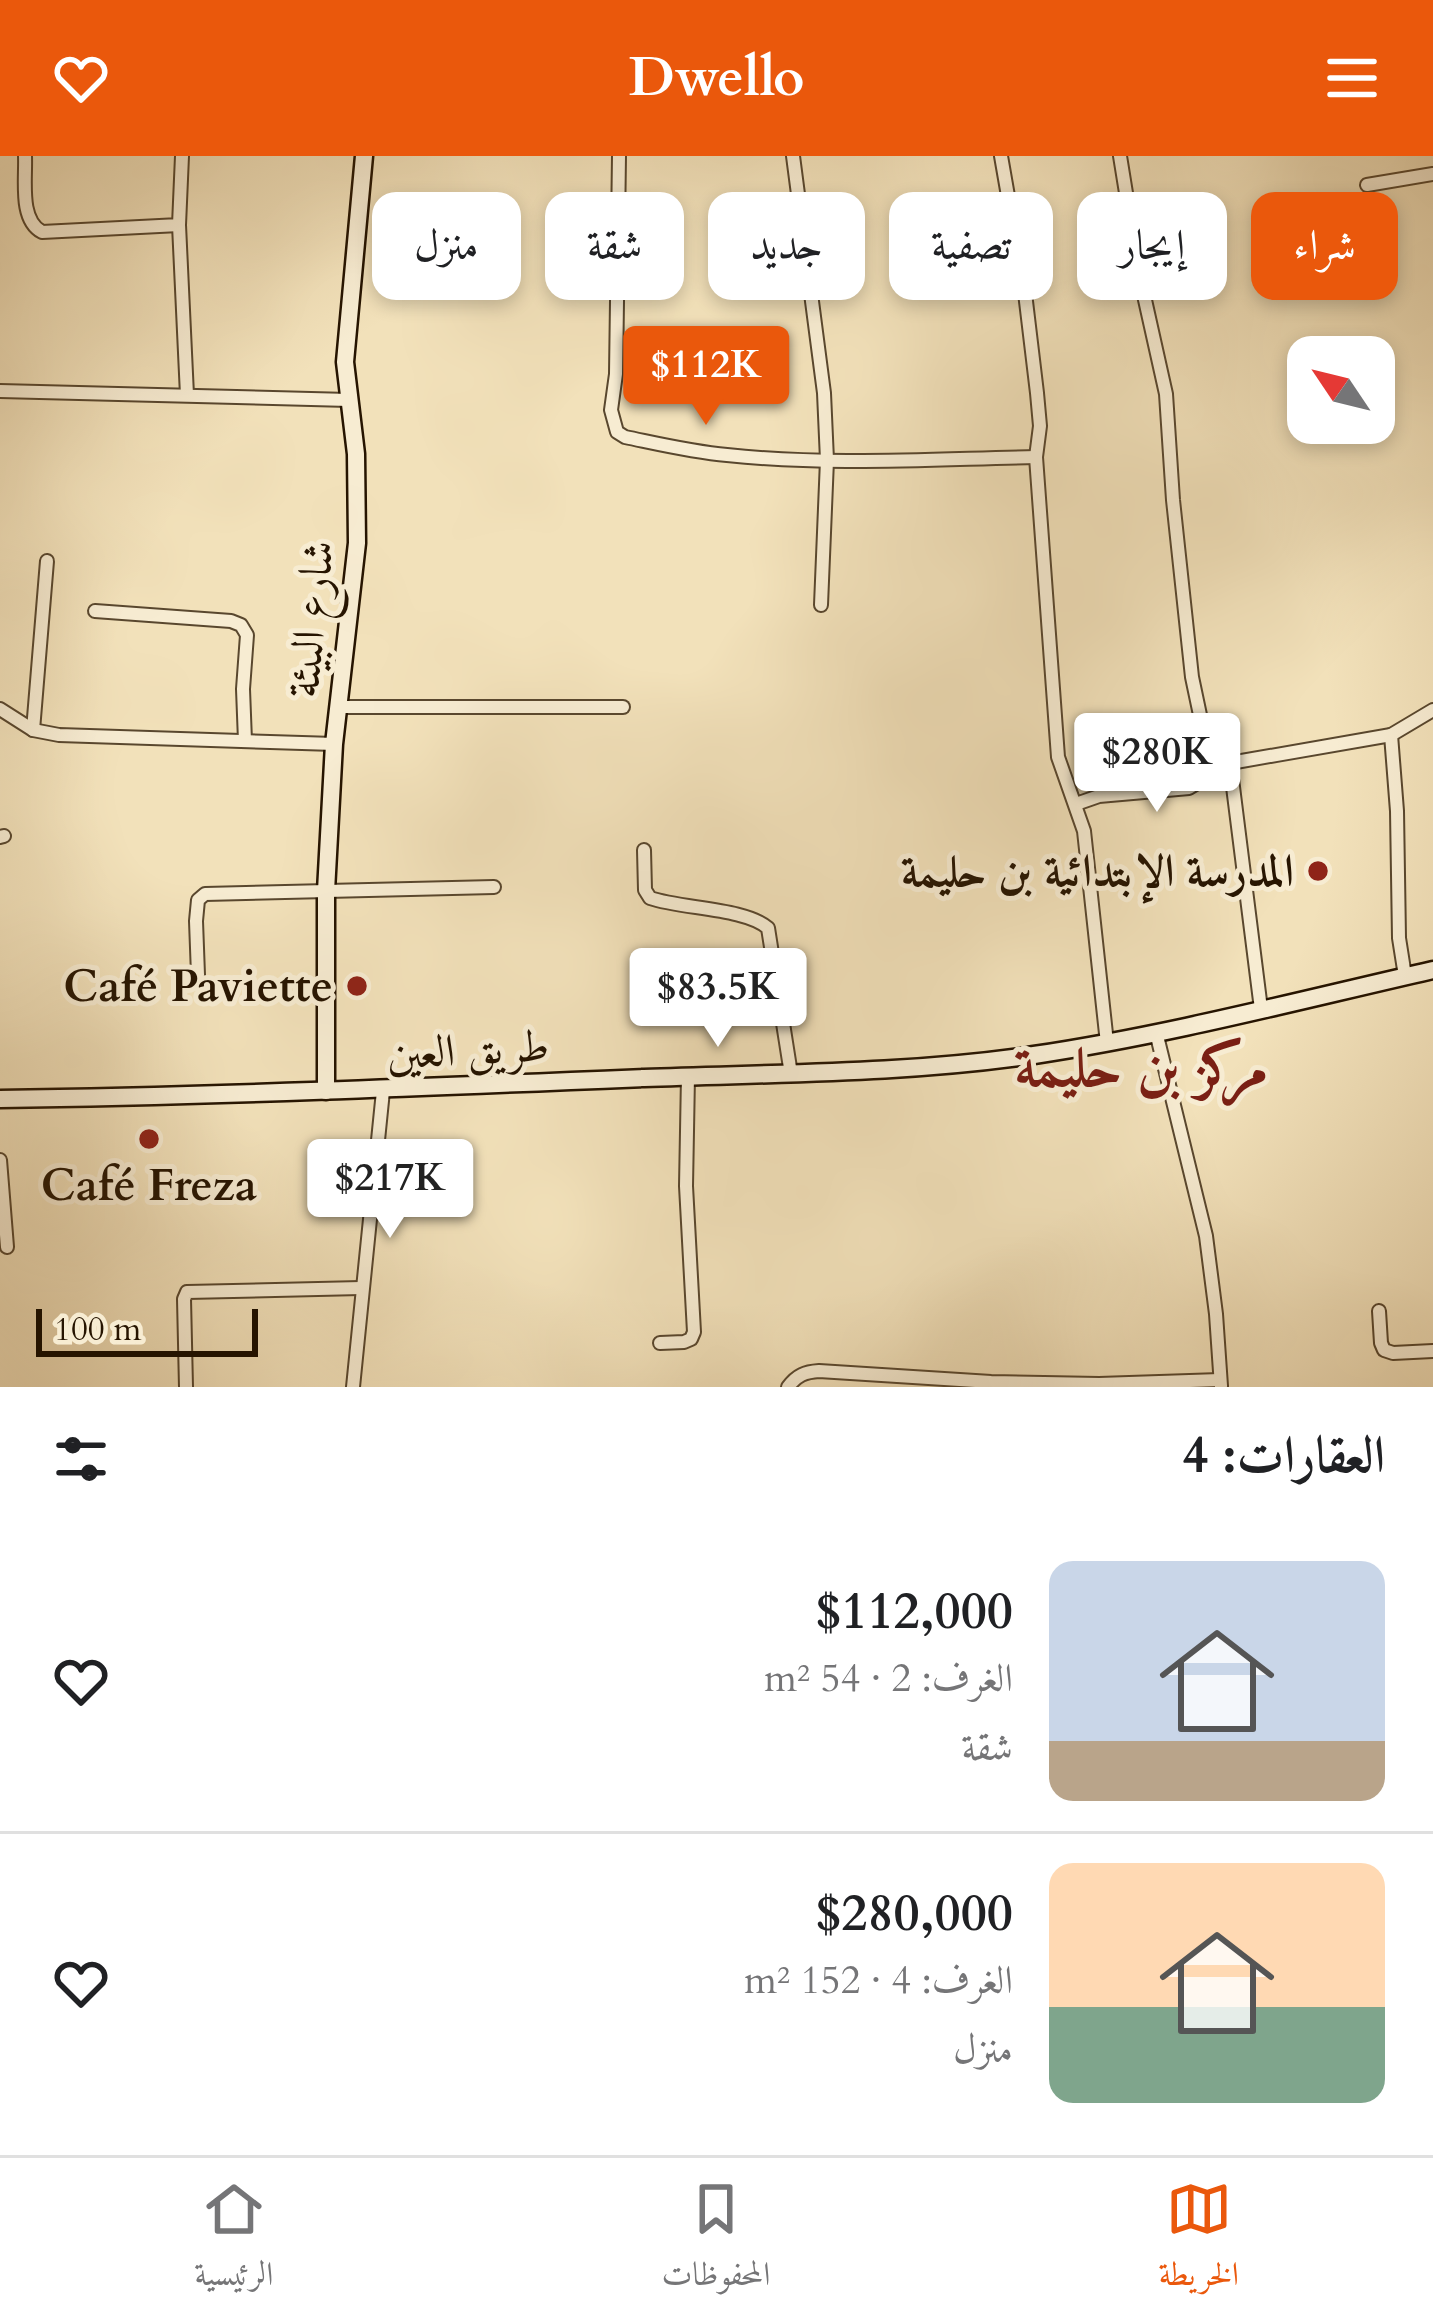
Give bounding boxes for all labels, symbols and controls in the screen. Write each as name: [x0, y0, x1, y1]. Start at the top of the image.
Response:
text: Dwello: [629, 42, 805, 115]
icon: heart: [48, 45, 114, 111]
icon: menu: [1319, 45, 1385, 111]
chip: منزل: [372, 192, 521, 300]
chip: شقة: [545, 192, 684, 300]
chip: جديد: [708, 192, 865, 300]
chip: تصفية: [889, 192, 1053, 300]
chip: إيجار: [1077, 192, 1227, 300]
chip: شراء: [1251, 192, 1398, 300]
pin: $112K: [622, 326, 790, 428]
north arrow: [1287, 336, 1395, 444]
map controls: [1287, 336, 1395, 444]
text: $112K: [650, 338, 762, 391]
street label: شارع البيئة: [272, 537, 356, 701]
pin: $280K: [1073, 713, 1241, 815]
text: $280K: [1101, 725, 1213, 778]
place label: المدرسة الإبتدائية بن حليمة: [901, 841, 1294, 904]
marker: المدرسة الإبتدائية بن حليمة: [1305, 858, 1331, 884]
pin: $83.5K: [620, 948, 816, 1050]
place label: Café Paviette: [63, 956, 333, 1017]
text: $83.5K: [657, 960, 779, 1013]
marker: Café Paviette: [344, 973, 370, 999]
street label: طريق العين: [385, 1015, 551, 1085]
district label: مركز بن حليمة: [1014, 1030, 1268, 1107]
marker: Café Freza: [136, 1126, 162, 1152]
pin: $217K: [306, 1139, 474, 1241]
text: $217K: [334, 1151, 446, 1204]
place label: Café Freza: [41, 1155, 257, 1216]
scale bar: [36, 1303, 258, 1356]
text: 100 m: [54, 1307, 141, 1352]
text: العقارات: 4: [1182, 1421, 1385, 1491]
icon: filters: [48, 1426, 114, 1492]
text: $112,000: [815, 1577, 1013, 1647]
icon: home: [1145, 1609, 1289, 1753]
icon: heart: [48, 1648, 114, 1714]
text: الغرف: 2 · 54 m²: [764, 1652, 1013, 1705]
text: شقة: [961, 1721, 1013, 1774]
text: $280,000: [815, 1879, 1013, 1949]
icon: home: [1145, 1911, 1289, 2055]
icon: heart: [48, 1950, 114, 2016]
text: الغرف: 4 · 152 m²: [744, 1954, 1013, 2007]
text: منزل: [953, 2023, 1013, 2076]
tab: الرئيسية: [194, 2176, 273, 2306]
tab: المحفوظات: [662, 2176, 770, 2306]
tab: الخريطة: [1159, 2176, 1239, 2306]

